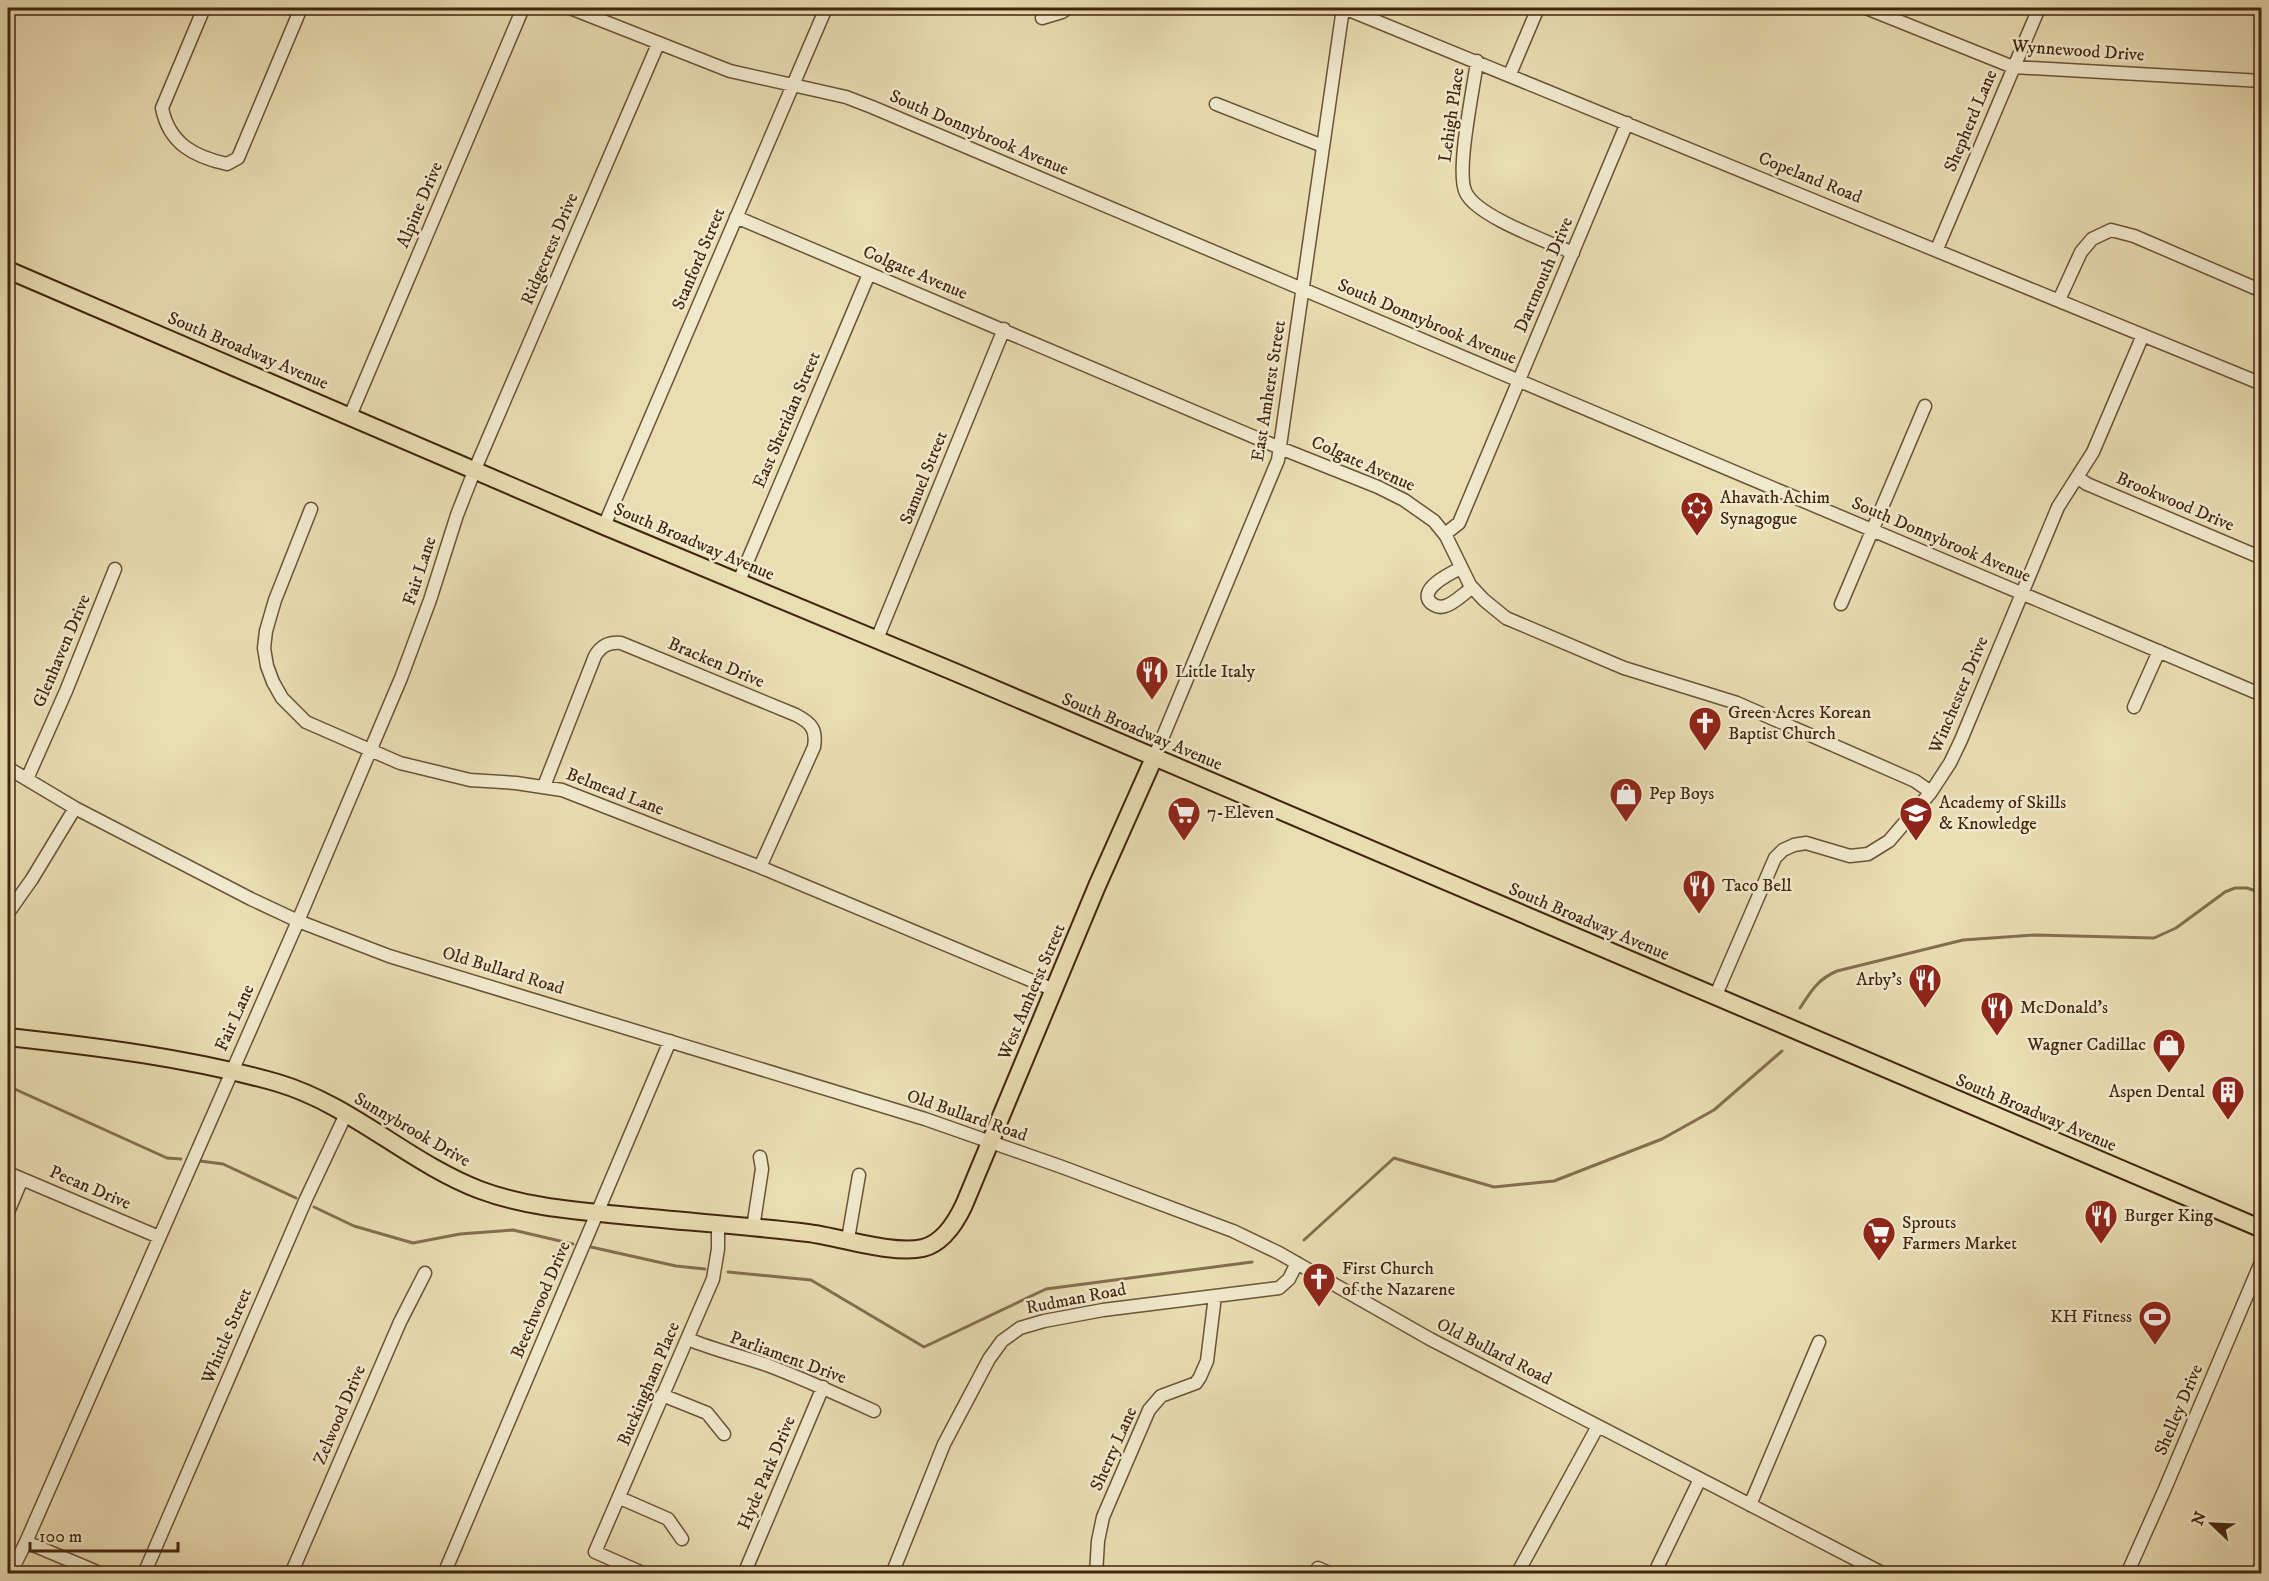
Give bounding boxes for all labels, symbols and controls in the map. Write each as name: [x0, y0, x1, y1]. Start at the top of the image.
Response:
street label: Wynnewood Drive: [2010, 35, 2145, 67]
street label: Lehigh Place: [1434, 66, 1470, 164]
street label: Shepherd Lane: [1940, 67, 2002, 175]
street label: South Donnybrook Avenue: [886, 85, 1072, 181]
street label: Copeland Road: [1755, 147, 1865, 209]
street label: Alpine Drive: [392, 159, 448, 251]
street label: Ridgecrest Drive: [517, 190, 583, 308]
street label: Stanford Street: [668, 204, 730, 313]
street label: Dartmouth Drive: [1510, 214, 1578, 336]
street label: Colgate Avenue: [859, 241, 971, 305]
street label: South Donnybrook Avenue: [1334, 274, 1520, 370]
street label: South Broadway Avenue: [164, 307, 332, 395]
street label: East Amherst Street: [1247, 319, 1291, 463]
street label: East Sheridan Street: [748, 348, 826, 492]
street label: Samuel Street: [895, 428, 953, 528]
street label: Colgate Avenue: [1308, 431, 1418, 497]
street label: Brookwood Drive: [2113, 467, 2237, 537]
place label: Ahavath Achim Synagogue: [1720, 487, 1830, 530]
synagogue icon: Ahavath Achim Synagogue: [1679, 490, 1715, 537]
street label: South Donnybrook Avenue: [1848, 492, 2034, 588]
street label: South Broadway Avenue: [610, 498, 778, 586]
street label: Fair Lane: [399, 534, 441, 608]
street label: Glenhaven Drive: [28, 591, 96, 711]
street label: Bracken Drive: [664, 633, 768, 693]
street label: Winchester Drive: [1924, 633, 1994, 758]
restaurant icon: Little Italy: [1134, 654, 1170, 701]
place label: Little Italy: [1175, 661, 1255, 683]
street label: South Broadway Avenue: [1058, 688, 1226, 776]
place label: Green Acres Korean Baptist Church: [1728, 702, 1872, 745]
church icon: Green Acres Korean Baptist Church: [1687, 705, 1723, 752]
street label: Belmead Lane: [563, 763, 667, 821]
shop icon: Pep Boys: [1608, 776, 1644, 823]
place label: Pep Boys: [1649, 783, 1714, 805]
place label: Academy of Skills & Knowledge: [1939, 792, 2066, 835]
supermarket icon: 7-Eleven: [1166, 795, 1202, 842]
school or university icon: Academy of Skills & Knowledge: [1898, 795, 1934, 842]
place label: 7-Eleven: [1207, 802, 1275, 824]
restaurant icon: Taco Bell: [1681, 868, 1717, 915]
place label: Taco Bell: [1722, 875, 1792, 897]
street label: South Broadway Avenue: [1505, 878, 1673, 966]
street label: West Amherst Street: [993, 921, 1071, 1064]
street label: Old Bullard Road: [439, 942, 567, 1000]
restaurant icon: Arby's: [1907, 962, 1943, 1009]
place label: Arby's: [1856, 969, 1902, 991]
street label: Fair Lane: [211, 981, 259, 1055]
restaurant icon: McDonald's: [1979, 990, 2015, 1037]
place label: McDonald's: [2020, 997, 2108, 1019]
shop icon: Wagner Cadillac: [2151, 1027, 2187, 1074]
place label: Wagner Cadillac: [2026, 1034, 2146, 1056]
street label: South Broadway Avenue: [1952, 1069, 2120, 1157]
building icon: Aspen Dental: [2210, 1074, 2246, 1121]
place label: Aspen Dental: [2109, 1081, 2206, 1103]
street label: Old Bullard Road: [904, 1085, 1030, 1147]
street label: Sunnybrook Drive: [350, 1088, 474, 1172]
street label: Pecan Drive: [46, 1161, 134, 1215]
restaurant icon: Burger King: [2083, 1198, 2119, 1245]
place label: Burger King: [2124, 1205, 2213, 1227]
place label: Sprouts Farmers Market: [1902, 1212, 2017, 1255]
supermarket icon: Sprouts Farmers Market: [1861, 1215, 1897, 1262]
street label: Beechwood Drive: [506, 1238, 576, 1362]
place label: First Church of the Nazarene: [1342, 1258, 1455, 1301]
church icon: First Church of the Nazarene: [1301, 1261, 1337, 1308]
street label: Rudman Road: [1024, 1279, 1128, 1319]
street label: Whittle Street: [197, 1285, 257, 1388]
sports icon: KH Fitness: [2137, 1299, 2173, 1346]
place label: KH Fitness: [2050, 1306, 2132, 1328]
street label: Old Bullard Road: [1433, 1314, 1555, 1390]
street label: Buckingham Place: [613, 1319, 685, 1449]
street label: Parliament Drive: [727, 1327, 849, 1389]
street label: Shelley Drive: [2150, 1361, 2208, 1459]
street label: Zelwood Drive: [309, 1362, 371, 1468]
street label: Sherry Lane: [1086, 1404, 1142, 1494]
street label: Hyde Park Drive: [733, 1413, 801, 1533]
north arrow: [2182, 1494, 2242, 1554]
text: N: [2187, 1509, 2211, 1528]
scale bar: [30, 1515, 178, 1553]
text: 100 m: [39, 1526, 82, 1548]

